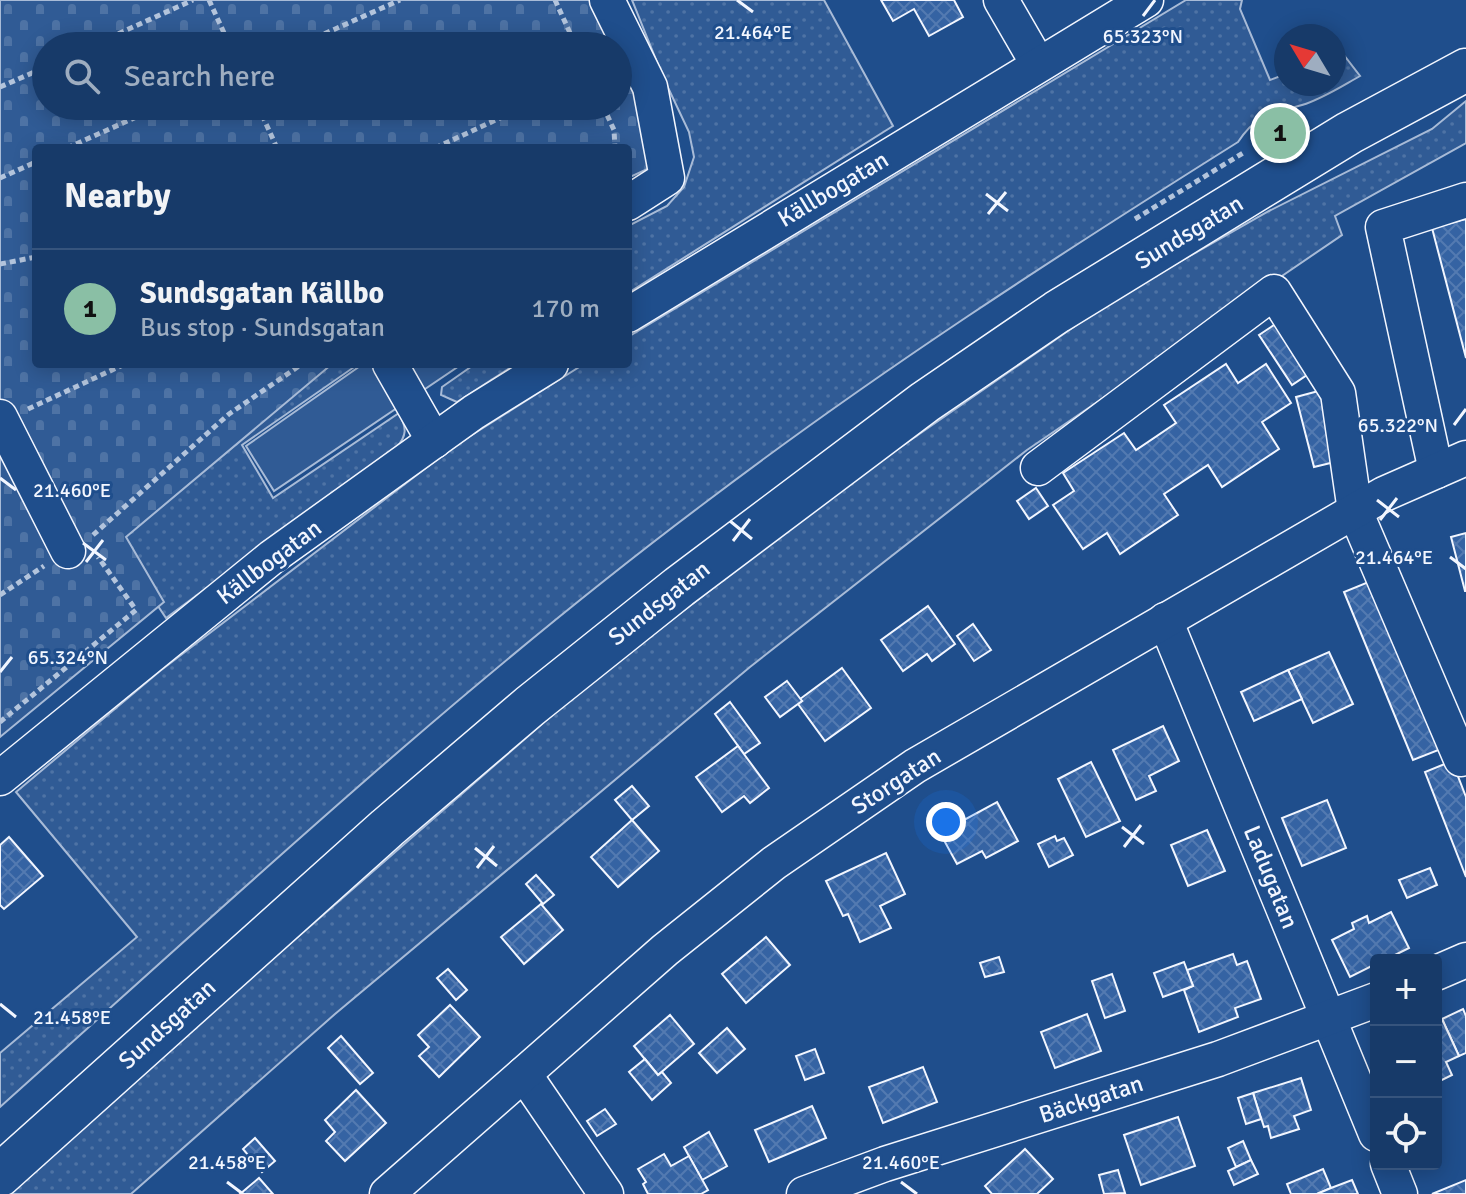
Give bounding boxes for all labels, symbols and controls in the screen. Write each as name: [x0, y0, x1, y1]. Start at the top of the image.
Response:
text: 21.464°E: [714, 20, 792, 45]
text: 65.323°N: [1103, 24, 1183, 49]
north arrow: [1274, 24, 1346, 96]
search box: [32, 32, 632, 120]
icon: search: [60, 54, 104, 98]
text: Search here: [124, 58, 275, 95]
pin: 1: [1254, 103, 1306, 163]
street label: Källbogatan: [772, 144, 894, 234]
text: Nearby: [64, 175, 171, 217]
street label: Sundsgatan: [1129, 188, 1249, 276]
text: Sundsgatan Källbo: [140, 275, 384, 312]
text: 1: [83, 293, 97, 325]
text: 170 m: [531, 293, 600, 325]
text: Bus stop · Sundsgatan: [140, 312, 385, 344]
text: 65.322°N: [1358, 413, 1438, 438]
text: 21.460°E: [33, 478, 111, 503]
street label: Källbogatan: [211, 513, 327, 611]
text: 21.464°E: [1355, 545, 1433, 570]
street label: Sundsgatan: [602, 554, 716, 652]
text: 65.324°N: [28, 645, 108, 670]
street label: Storgatan: [846, 741, 946, 821]
your location: [926, 802, 966, 842]
street label: Ladugatan: [1237, 821, 1305, 933]
map controls: [1370, 954, 1442, 1170]
button: +: [1370, 954, 1442, 1026]
street label: Sundsgatan: [112, 972, 222, 1076]
text: 21.458°E: [33, 1005, 111, 1030]
button: −: [1370, 1026, 1442, 1098]
street label: Bäckgatan: [1035, 1068, 1147, 1130]
button: locate: [1370, 1098, 1442, 1170]
text: 21.458°E: [188, 1150, 266, 1175]
text: 21.460°E: [862, 1150, 940, 1175]

